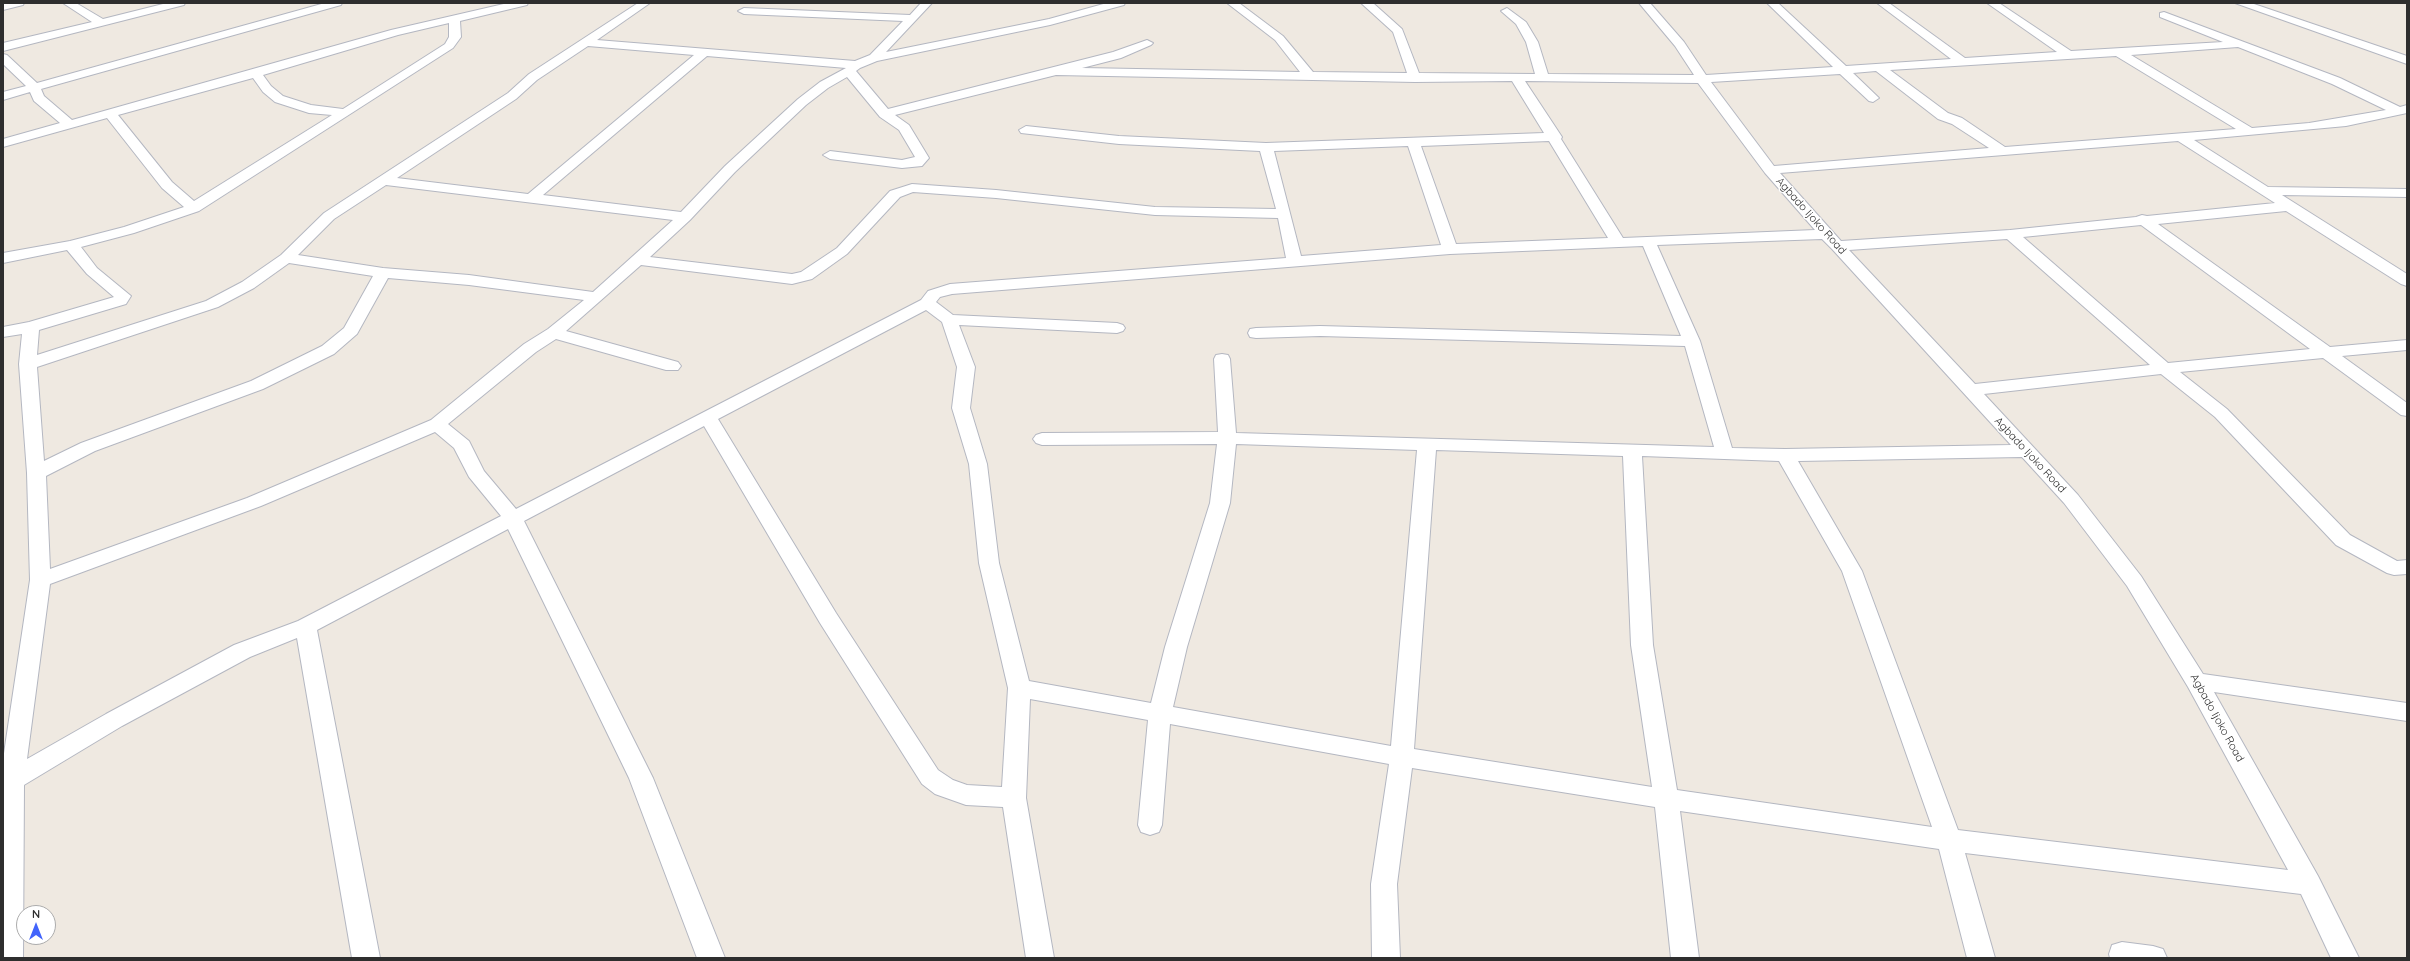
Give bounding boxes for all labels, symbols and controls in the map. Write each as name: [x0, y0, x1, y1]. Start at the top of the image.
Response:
street label: Agbado Ijoko Road: [1773, 175, 1849, 257]
street label: Agbado Ijoko Road: [1992, 414, 2068, 496]
street label: Agbado Ijoko Road: [2187, 672, 2247, 764]
north arrow: [16, 905, 56, 945]
text: N: [32, 907, 40, 921]

